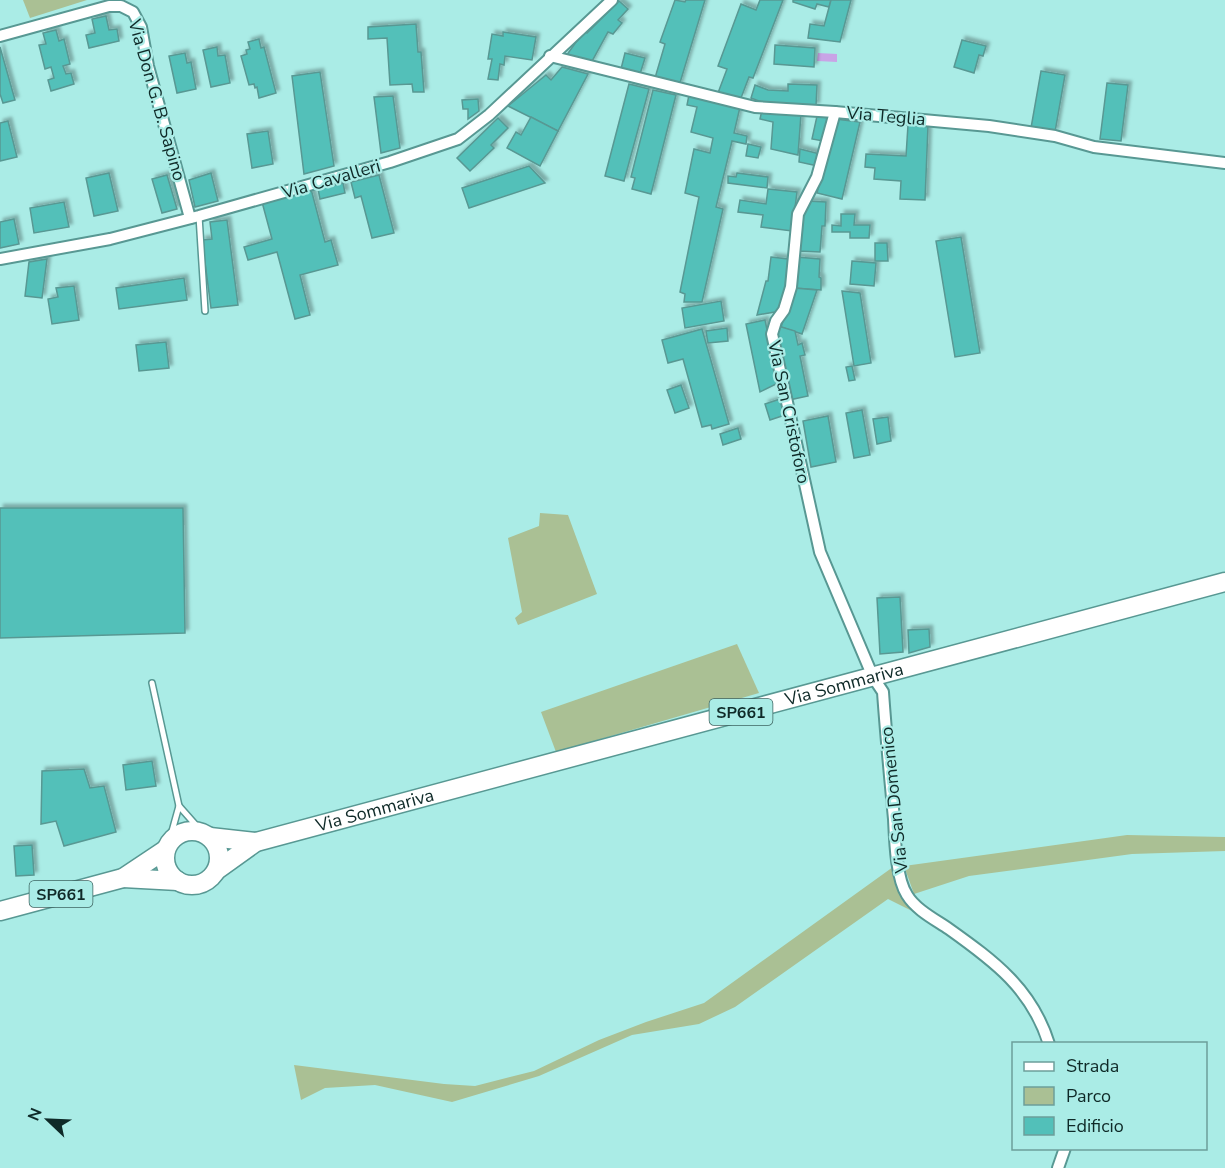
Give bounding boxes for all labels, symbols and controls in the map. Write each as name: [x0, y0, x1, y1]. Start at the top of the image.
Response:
street label: Via Don G. B. Sapino: [122, 15, 192, 184]
street label: Via Teglia: [844, 100, 927, 131]
street label: Via Cavalleri: [278, 153, 383, 205]
street label: Via San Cristoforo: [762, 337, 816, 486]
street label: Via Sommariva: [781, 657, 906, 712]
road number: SP661: [710, 699, 772, 725]
street label: Via San Domenico: [874, 726, 914, 875]
street label: Via Sommariva: [312, 783, 437, 838]
road number: SP661: [29, 881, 92, 907]
legend: [1012, 1042, 1207, 1150]
text: Strada: [1066, 1054, 1119, 1078]
text: Parco: [1066, 1084, 1111, 1108]
north arrow: [18, 1090, 78, 1150]
text: N: [23, 1105, 48, 1124]
text: Edificio: [1066, 1114, 1124, 1138]

